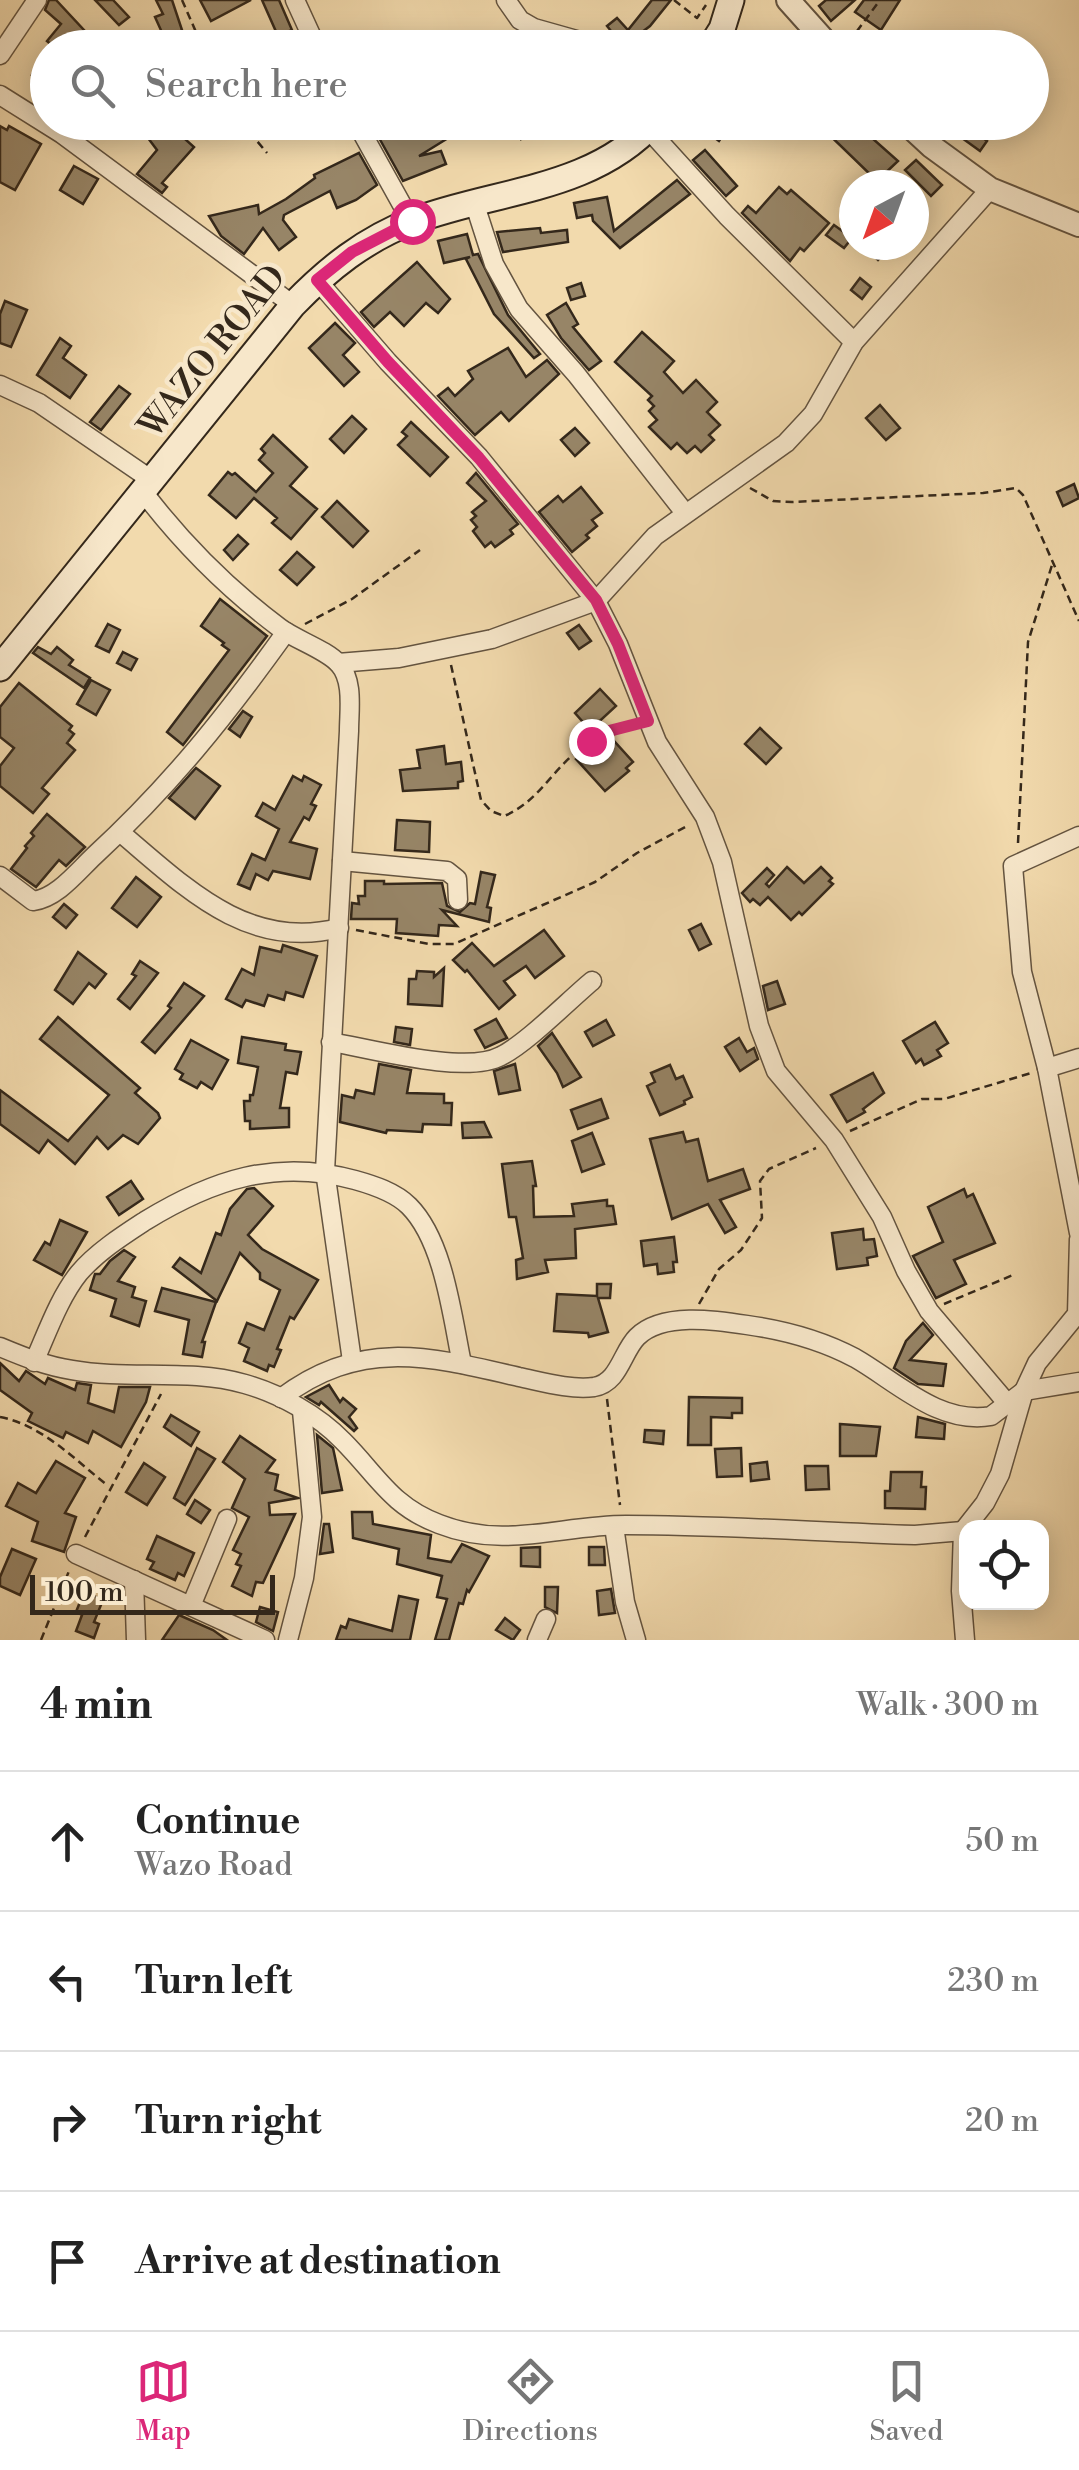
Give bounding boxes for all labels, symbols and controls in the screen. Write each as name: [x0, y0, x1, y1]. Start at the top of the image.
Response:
search box: [30, 30, 1049, 140]
icon: search: [65, 58, 120, 113]
text: Search here: [145, 62, 348, 109]
north arrow: [839, 170, 929, 260]
route start: [390, 199, 436, 245]
street label: WAZO ROAD: [129, 257, 296, 448]
route end: [569, 719, 615, 765]
map controls: [959, 1520, 1049, 1610]
button: locate: [959, 1520, 1049, 1610]
scale bar: [30, 1570, 275, 1614]
text: 100 m: [45, 1575, 124, 1610]
text: 4 min: [40, 1679, 152, 1732]
text: Walk · 300 m: [856, 1685, 1039, 1725]
text: Continue: [135, 1798, 300, 1845]
icon: ahead: [40, 1814, 95, 1869]
text: 50 m: [966, 1821, 1039, 1861]
text: Wazo Road: [135, 1845, 292, 1885]
icon: left: [40, 1954, 95, 2009]
text: Turn left: [135, 1958, 292, 2005]
text: 230 m: [947, 1961, 1039, 2001]
icon: right: [40, 2094, 95, 2149]
text: Turn right: [135, 2098, 321, 2145]
text: 20 m: [965, 2101, 1039, 2141]
icon: arrive: [40, 2234, 95, 2289]
text: Arrive at destination: [135, 2238, 501, 2285]
tab: Map: [136, 2354, 191, 2449]
tab: Directions: [463, 2354, 598, 2449]
tab: Saved: [870, 2354, 943, 2449]

